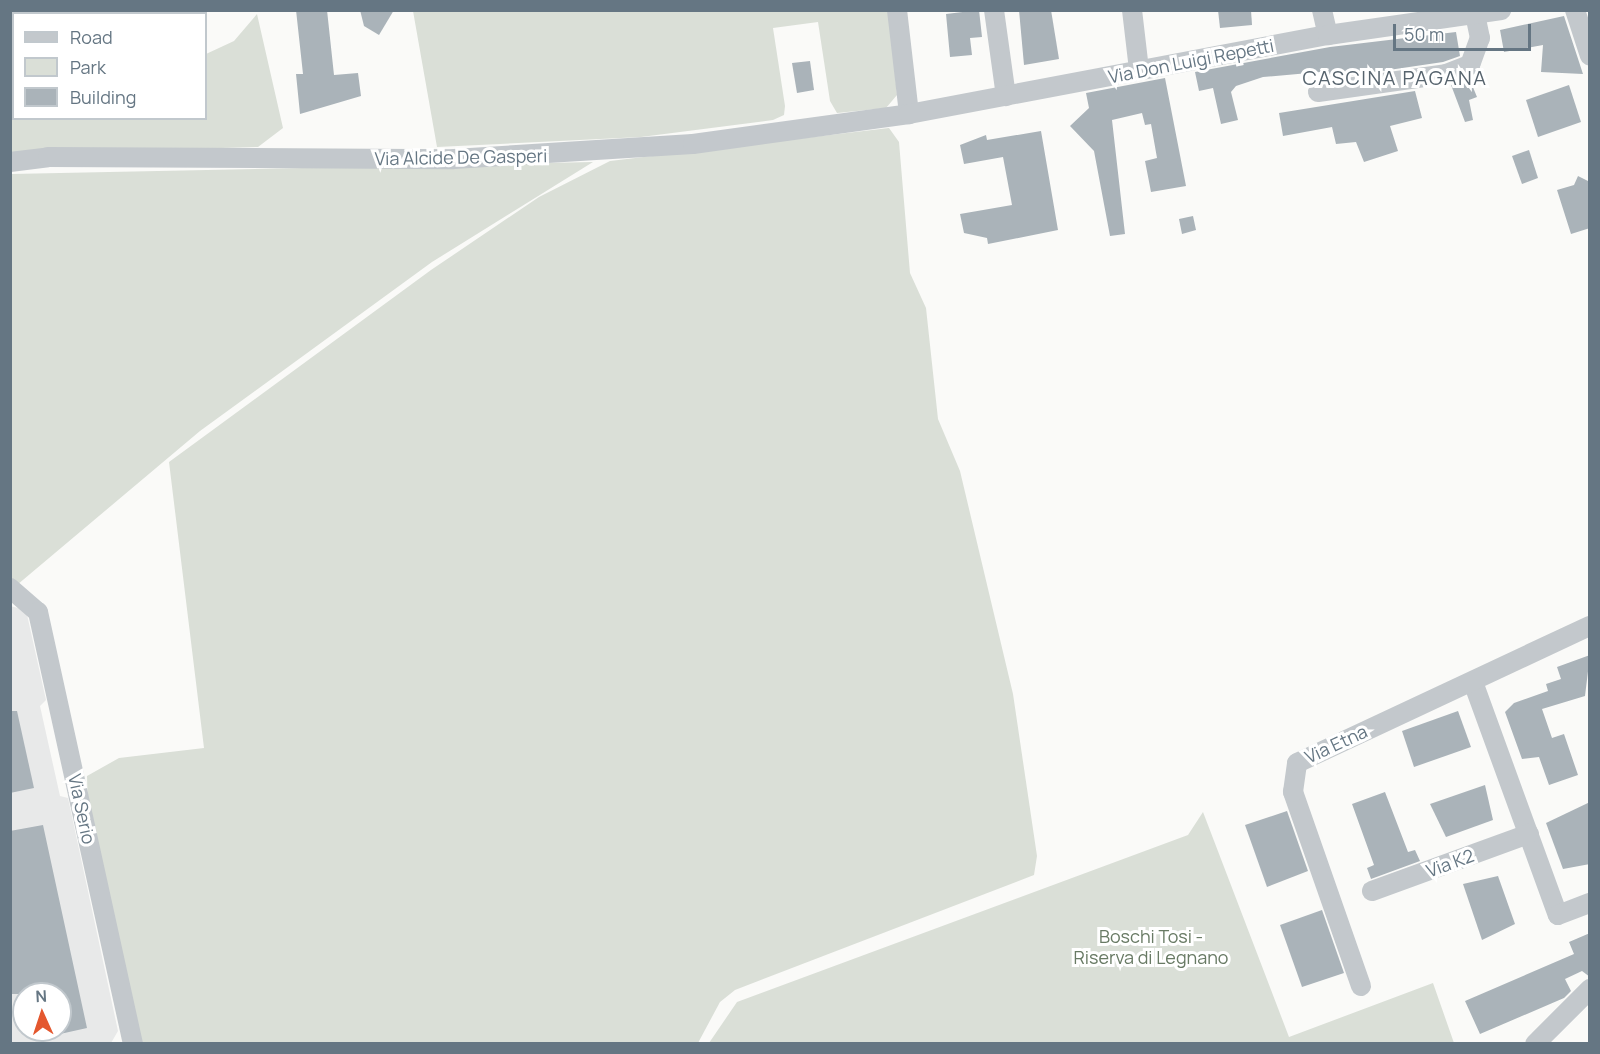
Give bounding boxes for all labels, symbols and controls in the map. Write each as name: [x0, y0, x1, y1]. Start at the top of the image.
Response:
legend: [12, 12, 207, 120]
scale bar: [1396, 12, 1534, 50]
text: 50 m: [1404, 22, 1444, 46]
text: Road: [70, 25, 113, 49]
street label: Via Don Luigi Repetti: [1106, 34, 1276, 88]
text: Park: [70, 55, 106, 79]
district label: CASCINA PAGANA: [1303, 65, 1487, 89]
text: Building: [70, 85, 136, 109]
street label: Via Alcide De Gasperi: [374, 145, 548, 169]
street label: Via Etna: [1301, 720, 1371, 768]
street label: Via Serio: [64, 772, 100, 846]
street label: Via K2: [1423, 844, 1477, 882]
park label: Boschi Tosi - Riserva di Legnano: [1073, 926, 1229, 968]
north arrow: [12, 982, 72, 1042]
text: N: [35, 985, 47, 1007]

